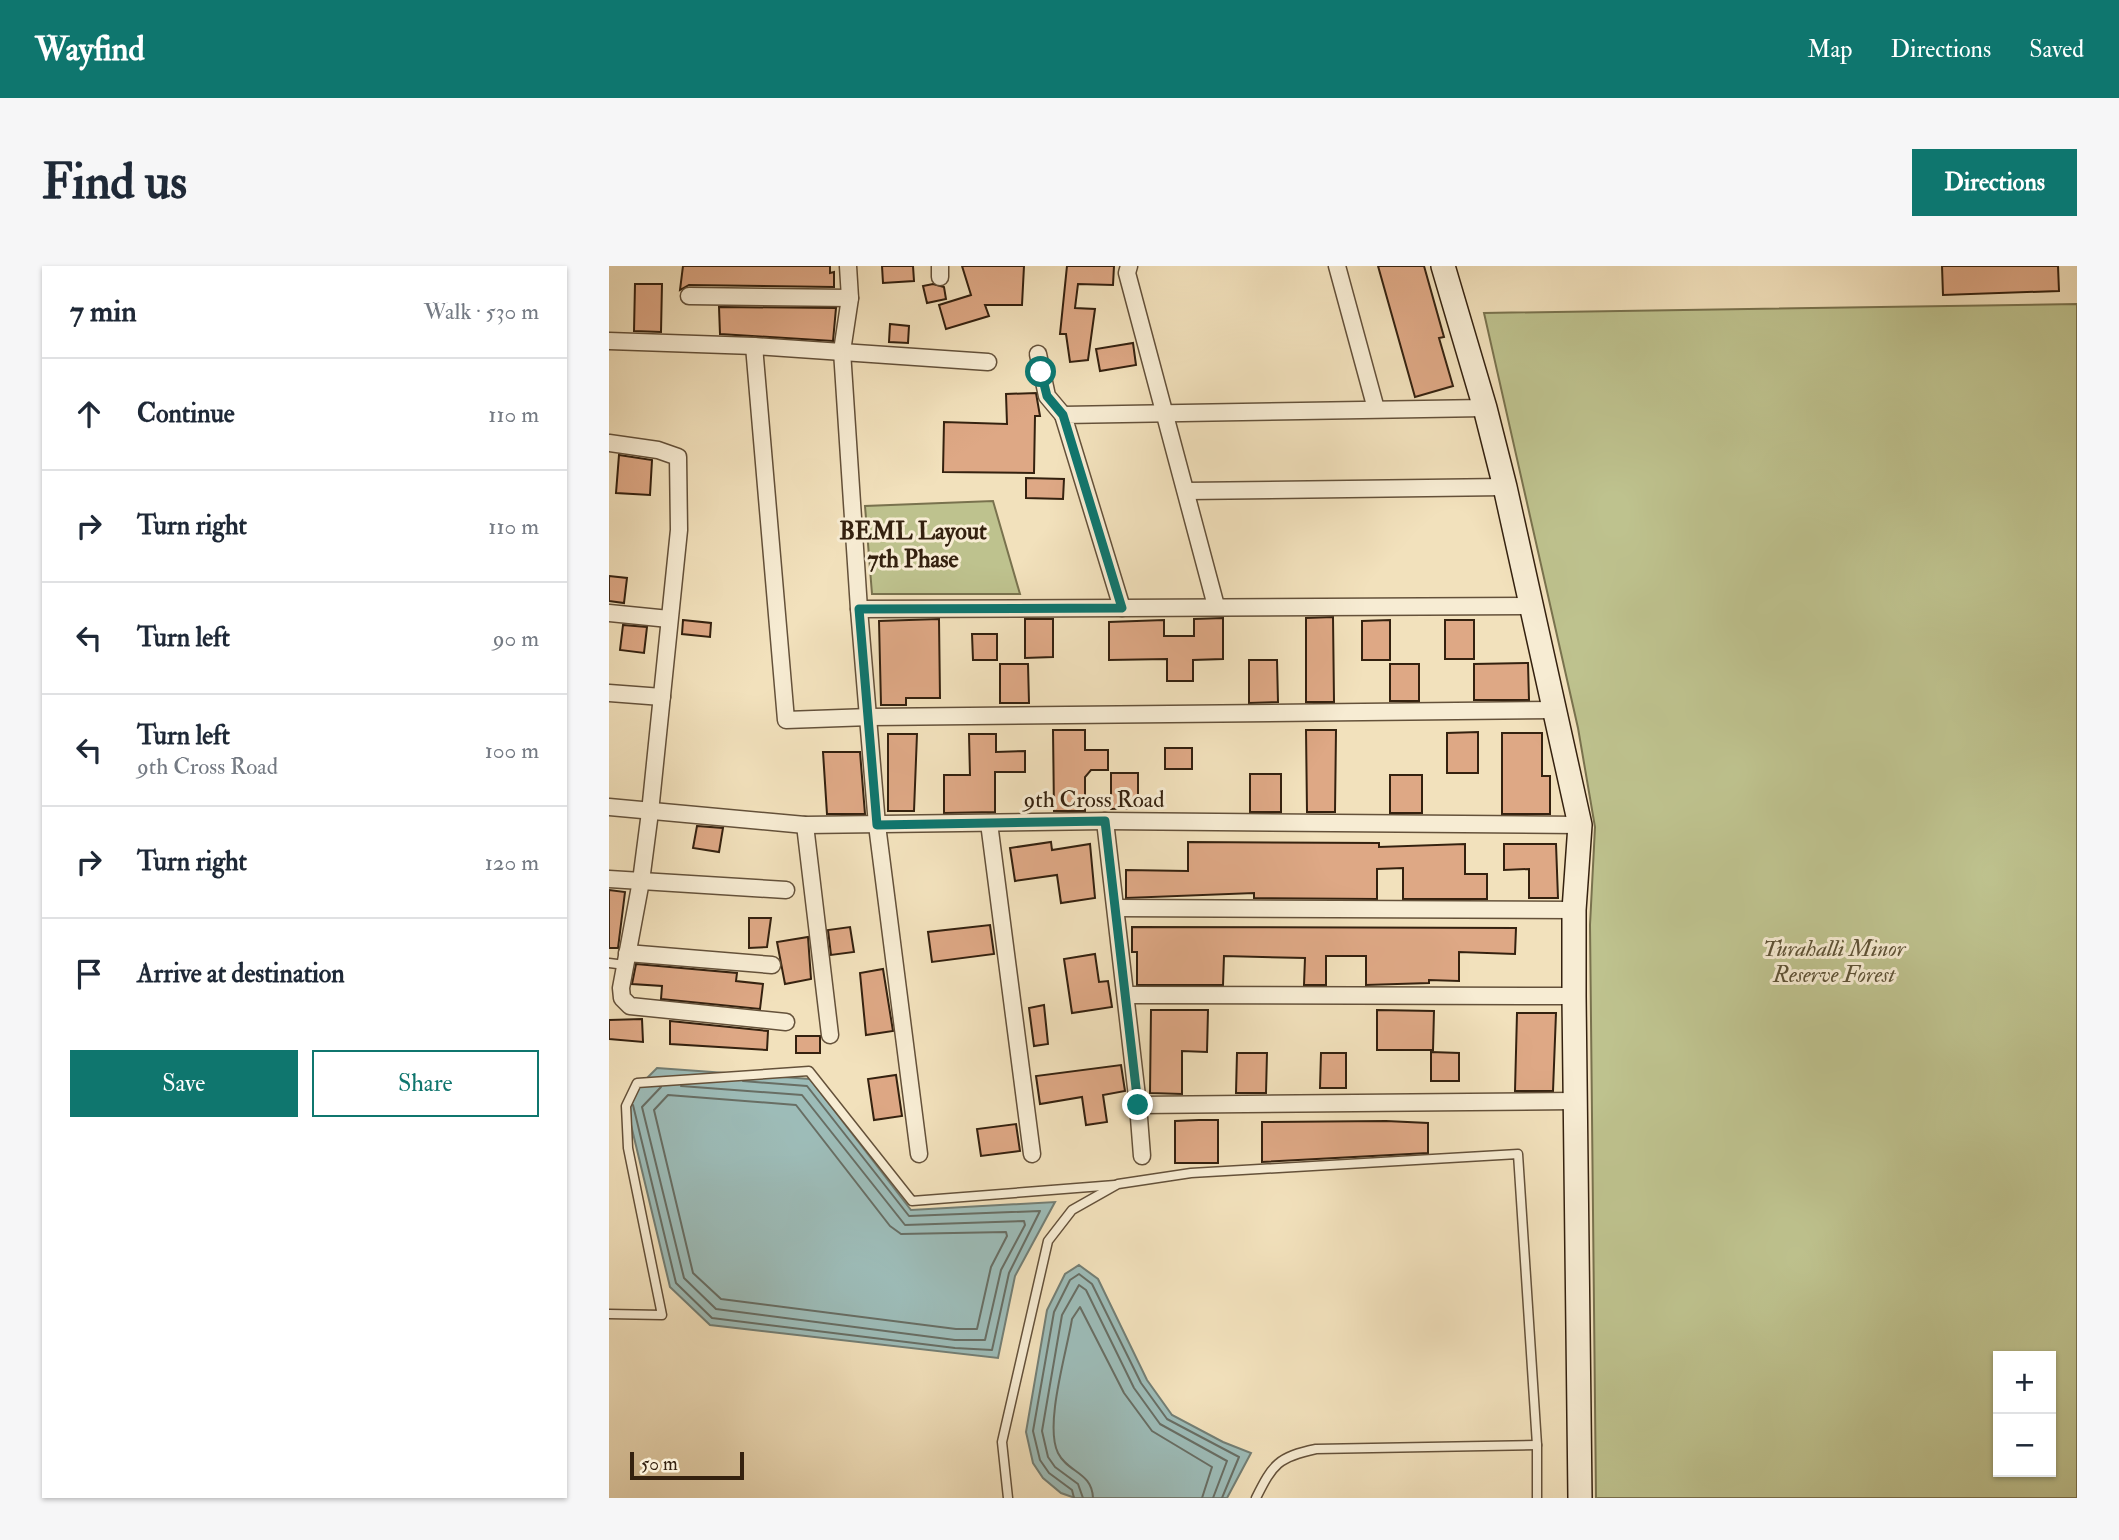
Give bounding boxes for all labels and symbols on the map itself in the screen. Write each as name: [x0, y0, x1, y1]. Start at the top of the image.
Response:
route start: [1025, 356, 1056, 387]
district label: BEML Layout 7th Phase: [839, 516, 987, 575]
street label: 9th Cross Road: [1021, 785, 1165, 814]
park label: Turahalli Minor Reserve Forest: [1763, 934, 1907, 989]
route end: [1122, 1089, 1153, 1120]
scale bar: [630, 1449, 744, 1481]

